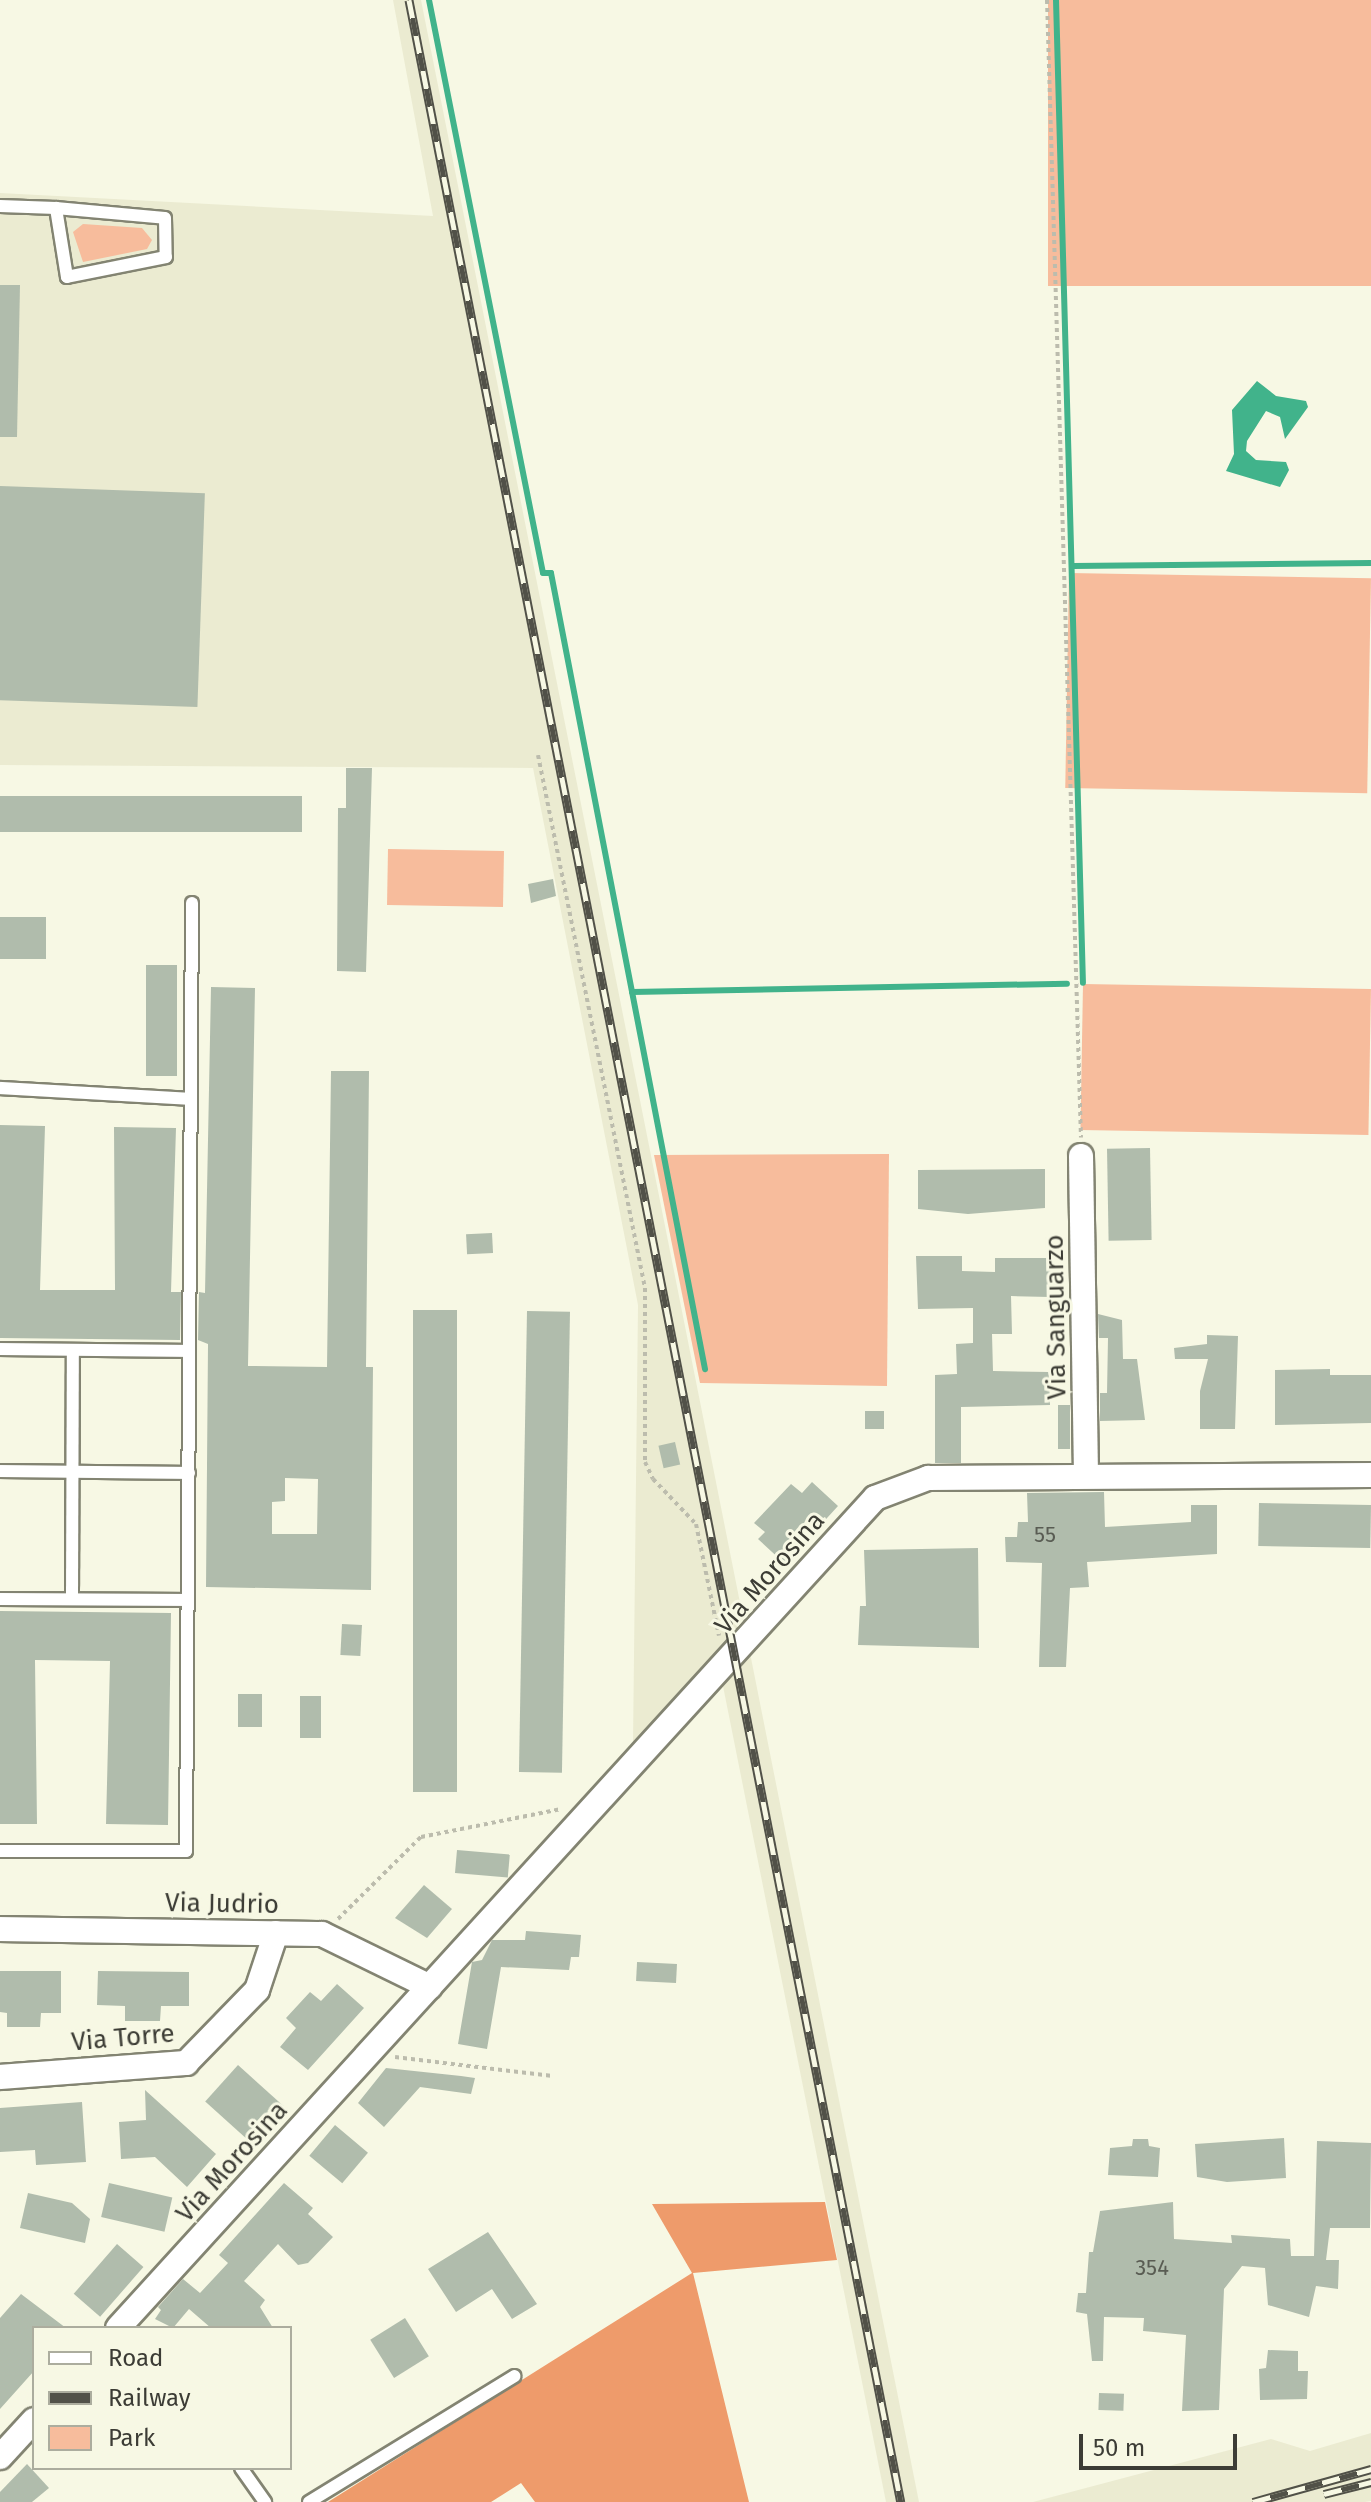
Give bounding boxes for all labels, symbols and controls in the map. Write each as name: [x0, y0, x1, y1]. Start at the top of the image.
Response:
street label: Via Sanguarzo: [1039, 1234, 1073, 1400]
street label: Via Morosina: [709, 1506, 831, 1640]
house number: 55: [1034, 1522, 1056, 1548]
street label: Via Judrio: [165, 1887, 279, 1921]
street label: Via Torre: [70, 2018, 176, 2058]
street label: Via Morosina: [170, 2095, 294, 2229]
house number: 354: [1135, 2255, 1169, 2281]
legend: [32, 2326, 292, 2470]
text: Road: [108, 2344, 163, 2372]
text: Railway: [108, 2384, 191, 2412]
scale bar: [1083, 2418, 1241, 2468]
text: Park: [108, 2424, 155, 2452]
text: 50 m: [1093, 2434, 1145, 2462]

